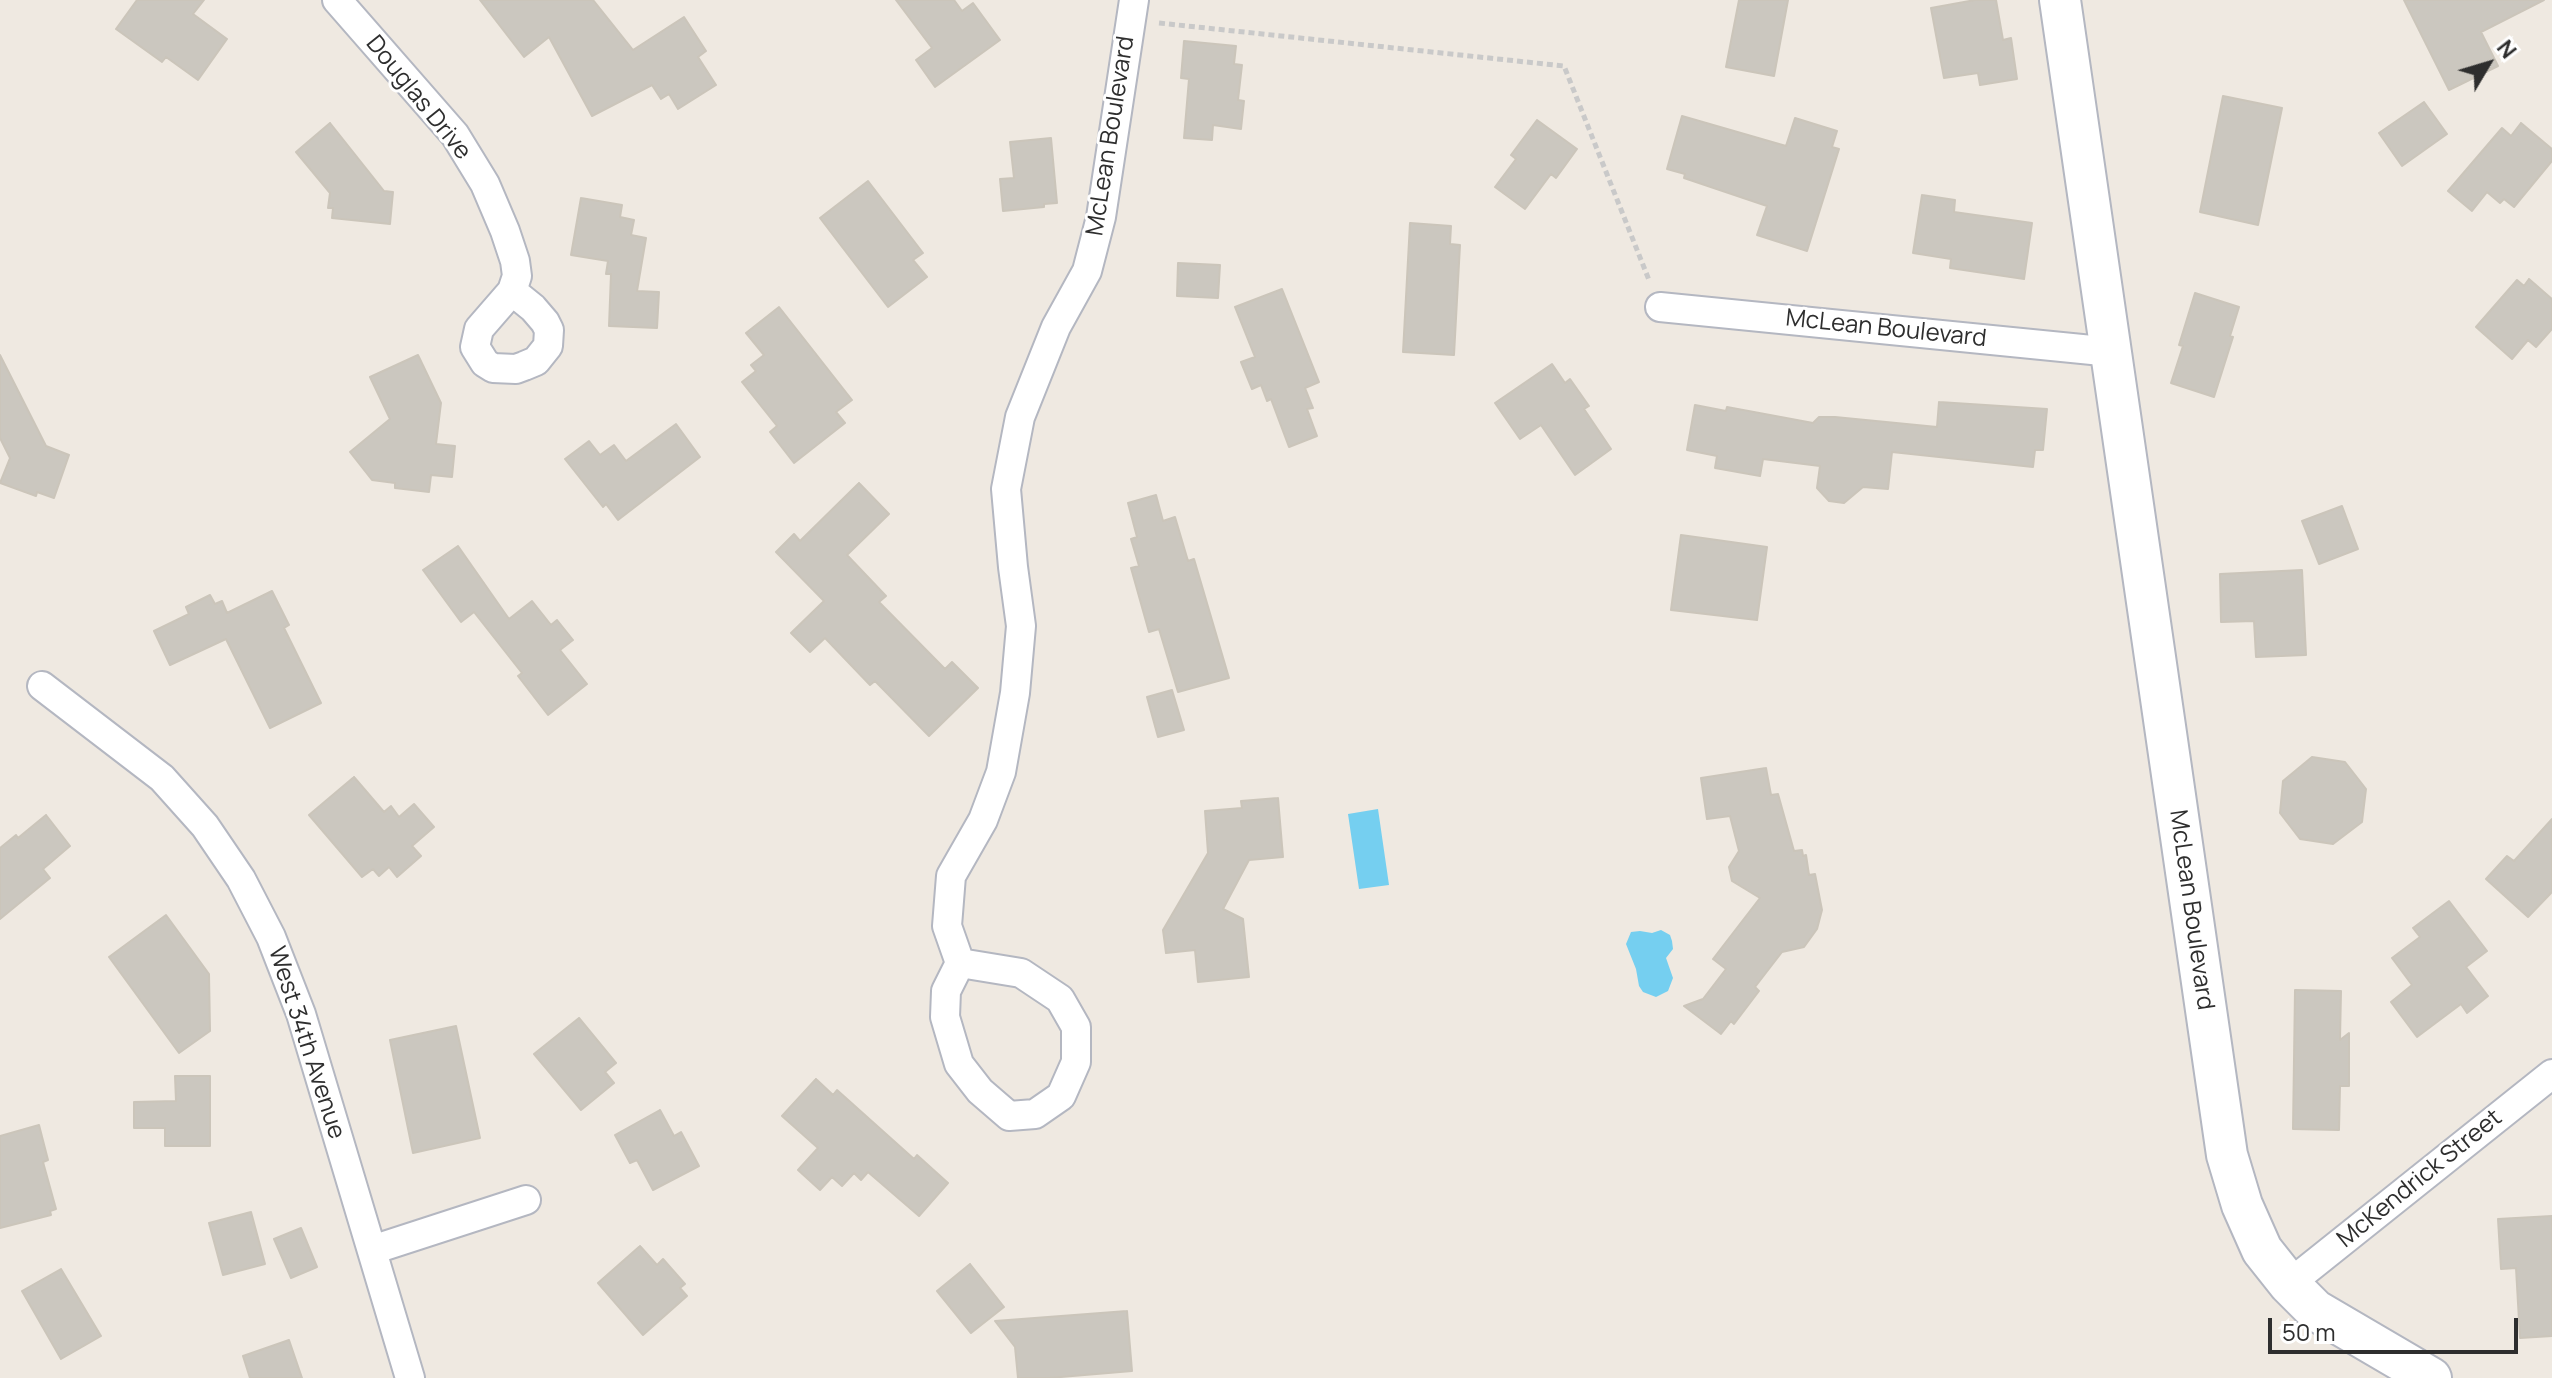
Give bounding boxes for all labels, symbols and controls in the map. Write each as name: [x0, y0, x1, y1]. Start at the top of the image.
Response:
north arrow: [2448, 24, 2528, 104]
street label: Douglas Drive: [359, 30, 477, 166]
street label: McLean Boulevard: [1081, 34, 1141, 238]
text: N: [2490, 34, 2524, 65]
street label: McLean Boulevard: [1784, 304, 1988, 354]
street label: McLean Boulevard: [2163, 808, 2219, 1012]
street label: West 34th Avenue: [261, 943, 351, 1143]
street label: McKendrick Street: [2332, 1104, 2508, 1254]
scale bar: [2272, 1302, 2522, 1352]
text: 50 m: [2282, 1315, 2336, 1348]

